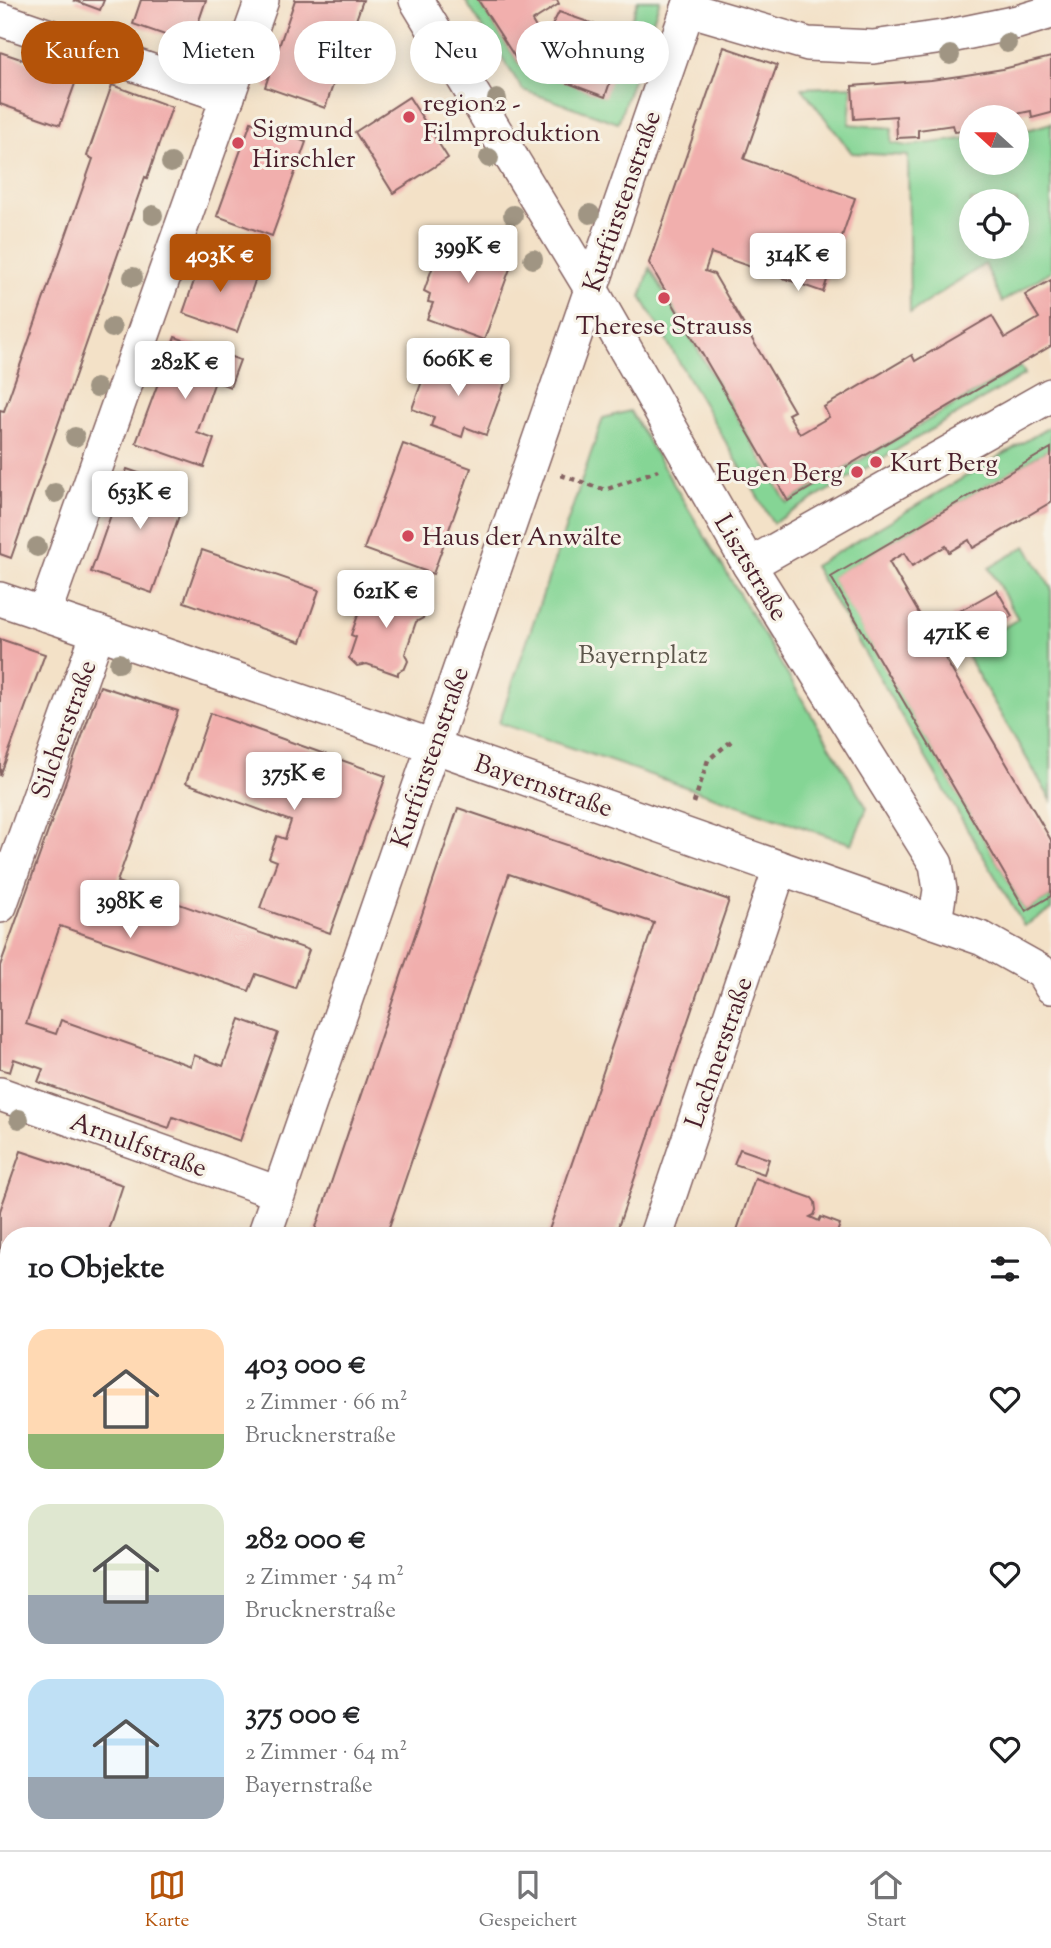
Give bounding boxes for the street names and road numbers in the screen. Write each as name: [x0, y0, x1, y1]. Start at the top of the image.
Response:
street label: Kurfürstenstraße: [575, 106, 672, 297]
street label: Lisztstraße: [703, 508, 796, 629]
street label: Silcherstraße: [23, 655, 108, 804]
street label: Kurfürstenstraße: [383, 662, 480, 853]
street label: Bayernstraße: [469, 746, 617, 828]
street label: Lachnerstraße: [677, 972, 764, 1133]
street label: Arnulfstraße: [64, 1104, 212, 1188]

